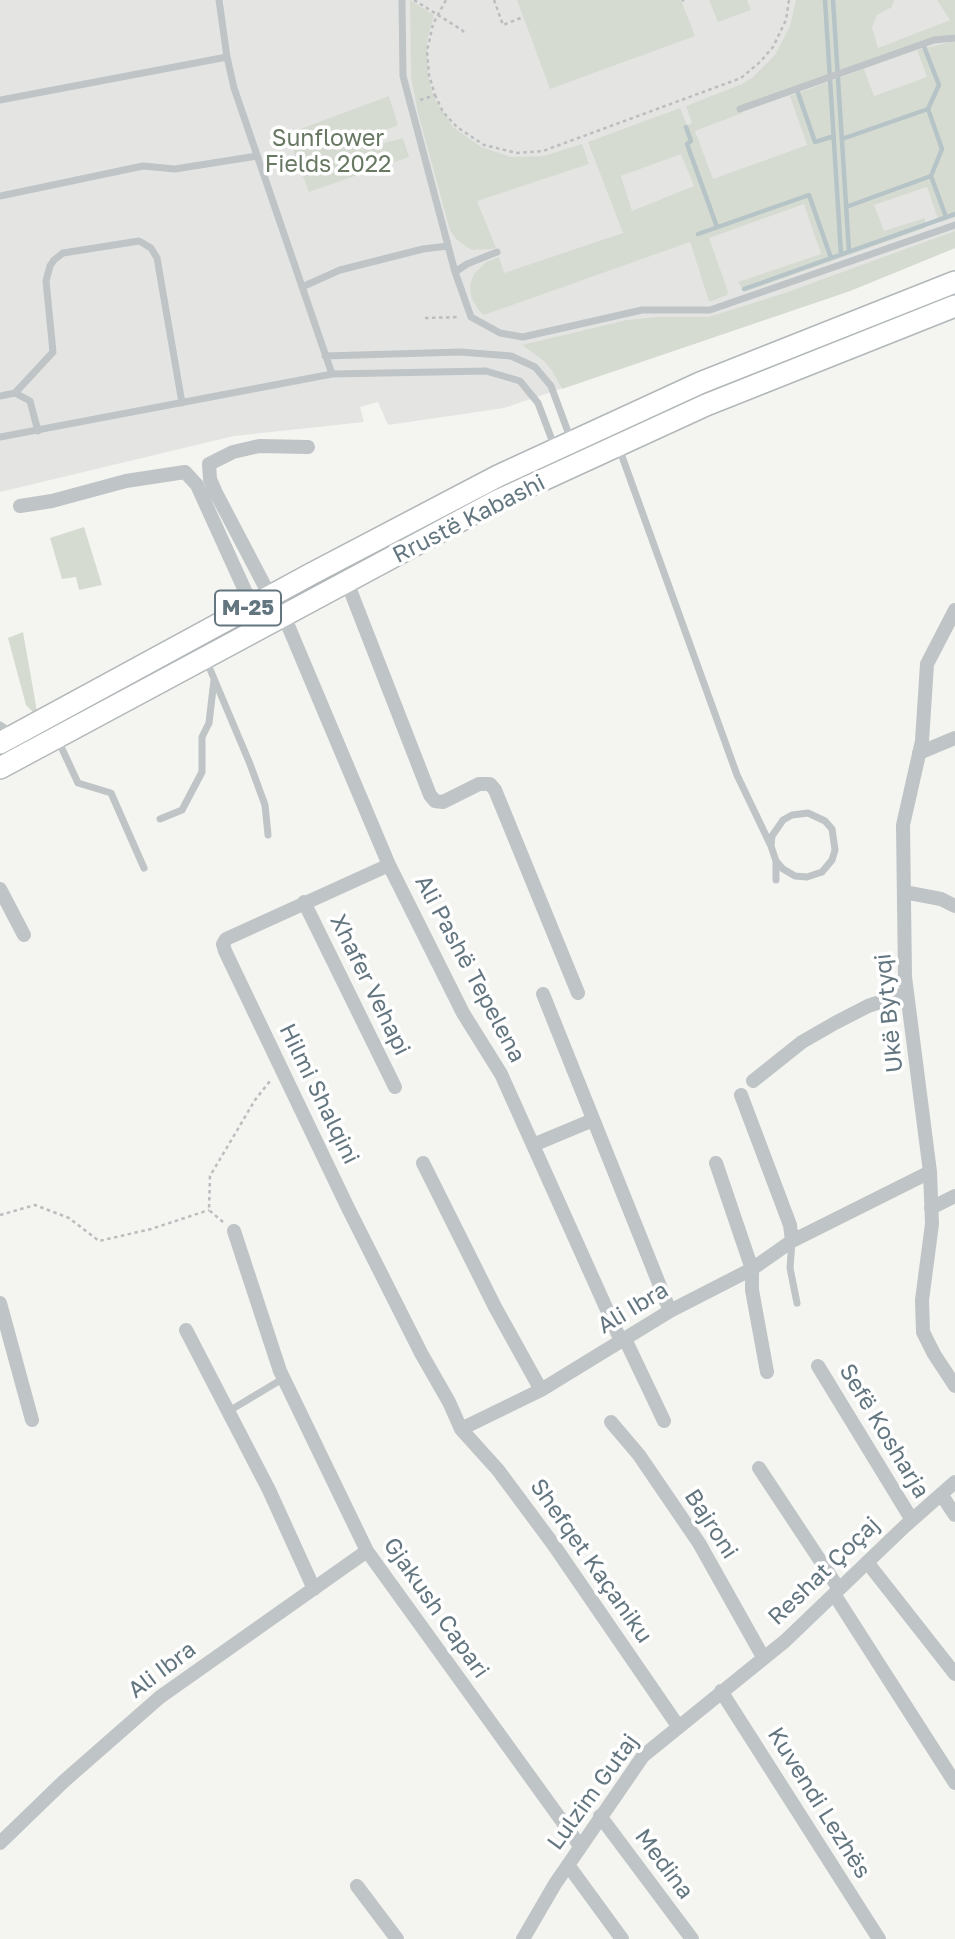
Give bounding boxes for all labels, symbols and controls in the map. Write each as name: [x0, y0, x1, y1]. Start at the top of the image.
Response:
park label: Sunflower Fields 2022: [265, 125, 391, 179]
street label: Rrustë Kabashi: [388, 469, 550, 569]
road number: M-25: [215, 590, 281, 626]
street label: Ali Pashë Tepelena: [409, 871, 531, 1067]
street label: Xhafer Vehapi: [324, 910, 416, 1060]
street label: Ukë Bytyqi: [869, 952, 909, 1074]
street label: Hilmi Shalqini: [273, 1019, 365, 1169]
street label: Ali Ibra: [593, 1276, 673, 1340]
street label: Sefë Kosharja: [833, 1359, 935, 1503]
street label: Shefqet Kaçaniku: [524, 1474, 658, 1648]
street label: Bajroni: [678, 1484, 744, 1564]
street label: Reshat Çoçaj: [763, 1511, 885, 1631]
street label: Gjakush Capari: [377, 1532, 495, 1684]
street label: Ali Ibra: [123, 1636, 201, 1704]
street label: Kuvendi Lezhës: [761, 1722, 877, 1884]
street label: Lulzim Gutaj: [542, 1729, 644, 1855]
street label: Medina: [629, 1824, 699, 1904]

